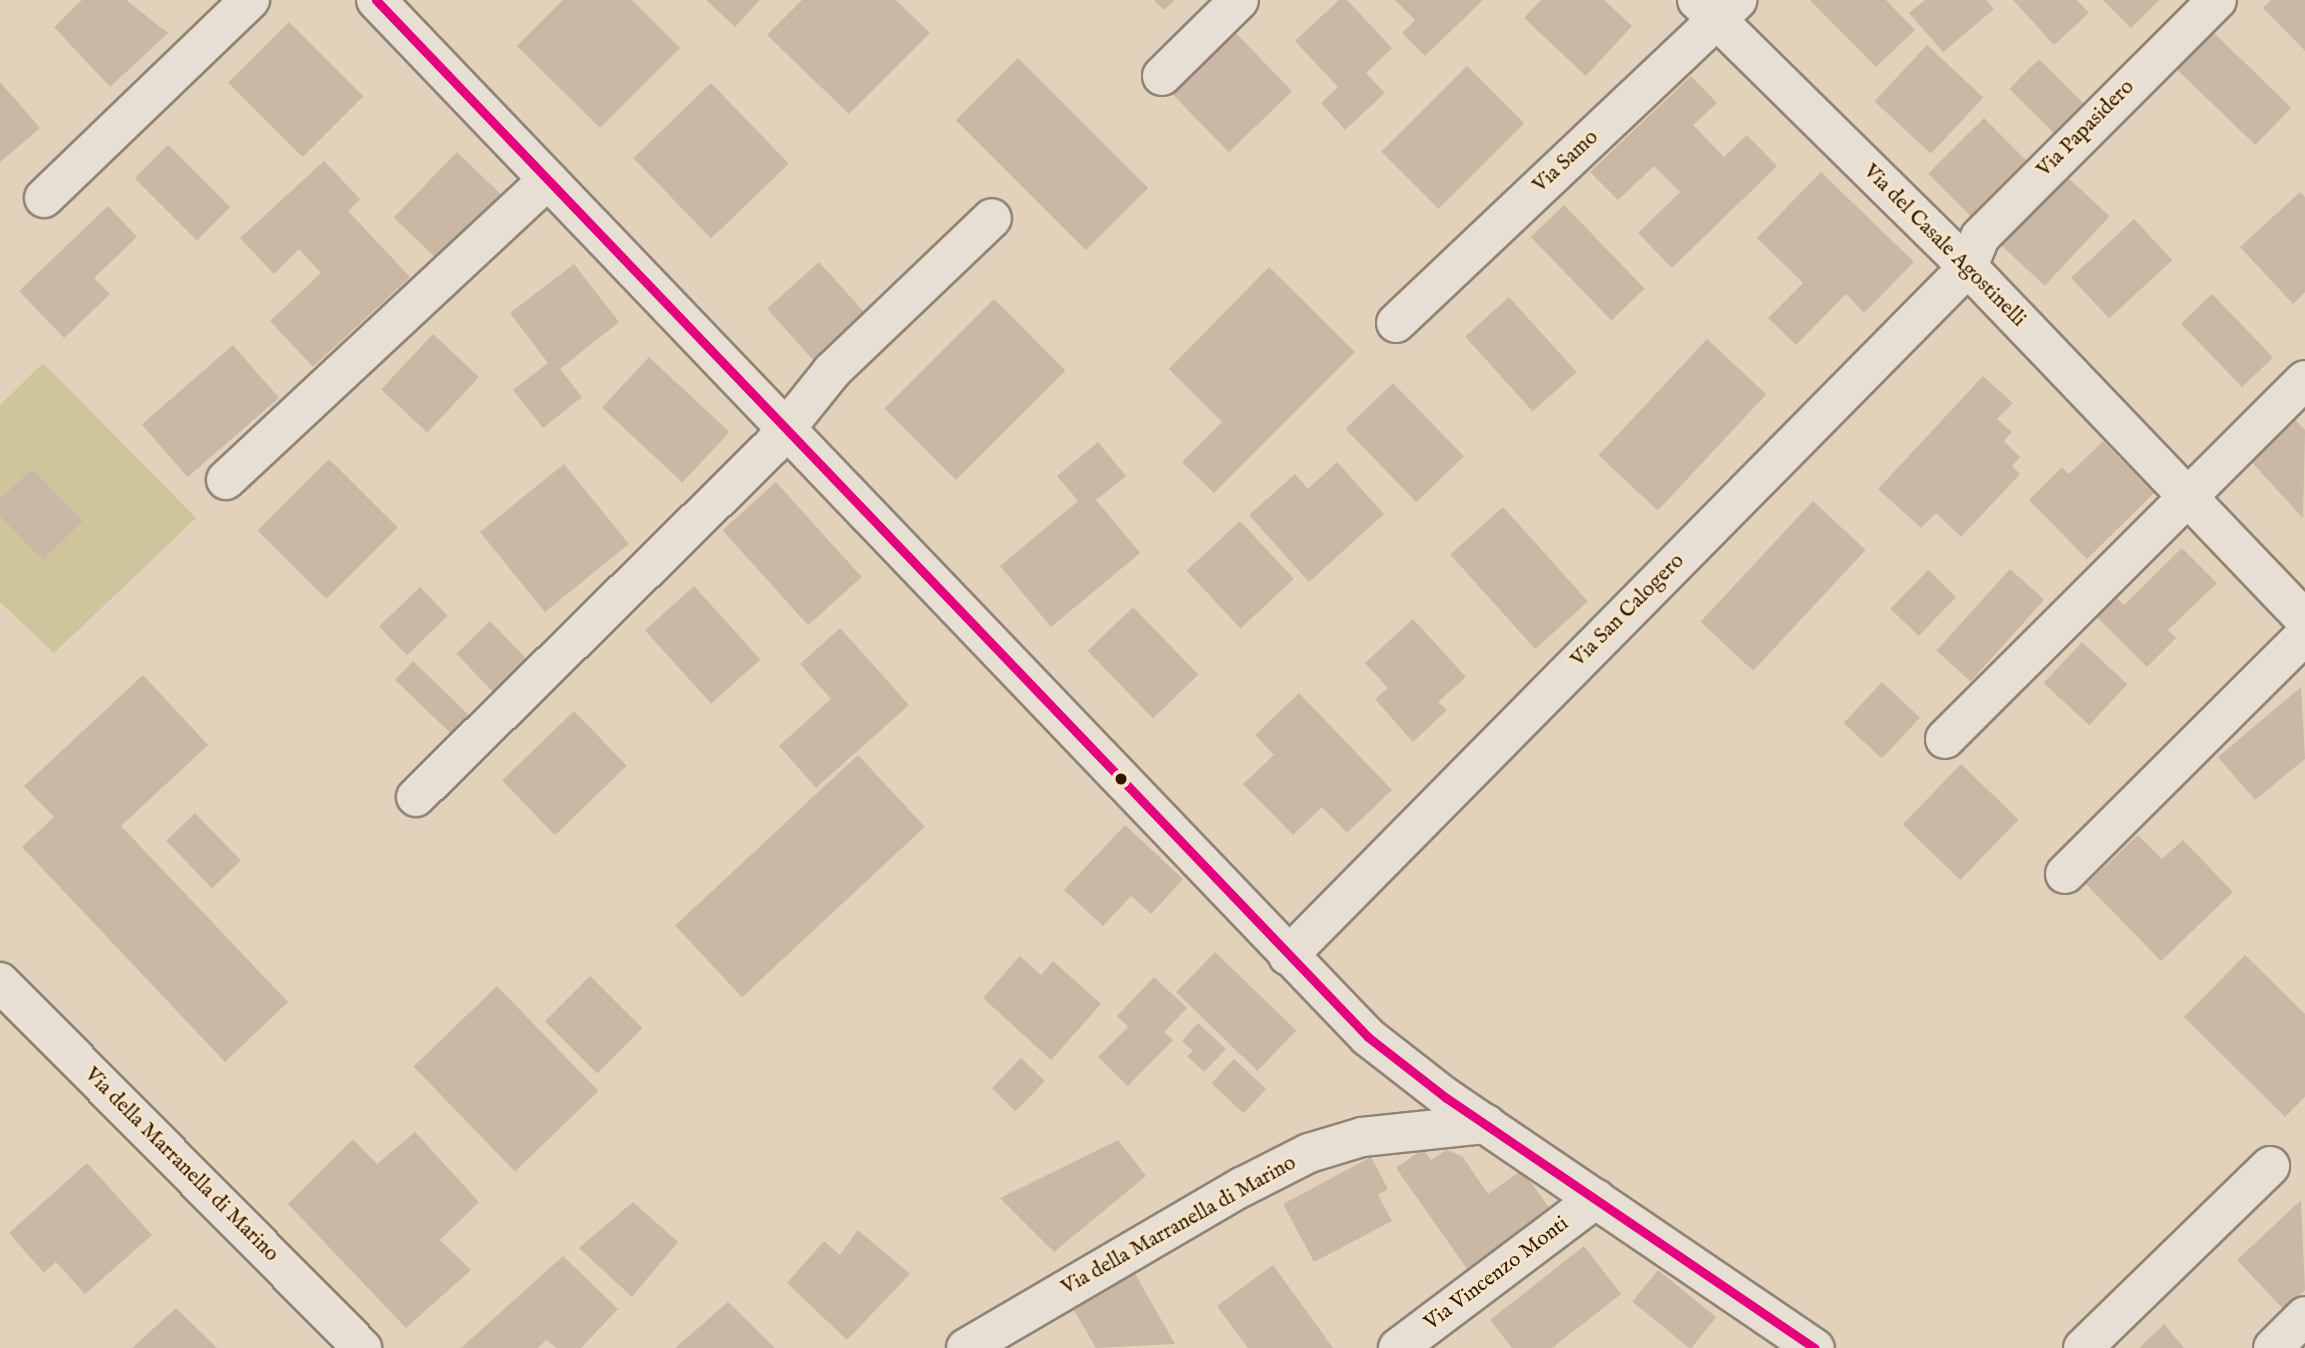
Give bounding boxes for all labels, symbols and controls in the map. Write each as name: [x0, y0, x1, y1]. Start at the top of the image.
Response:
street label: Via Papasidero: [2032, 75, 2140, 183]
street label: Via Samo: [1528, 125, 1604, 199]
street label: Via del Casale Agostinelli: [1857, 159, 2031, 333]
street label: Via San Calogero: [1566, 549, 1690, 673]
unlabelled marker: [1114, 772, 1128, 786]
street label: Via della Marranella di Marino: [79, 1063, 283, 1267]
street label: Via della Marranella di Marino: [1057, 1151, 1301, 1301]
street label: Via Vincenzo Monti: [1420, 1212, 1574, 1336]

